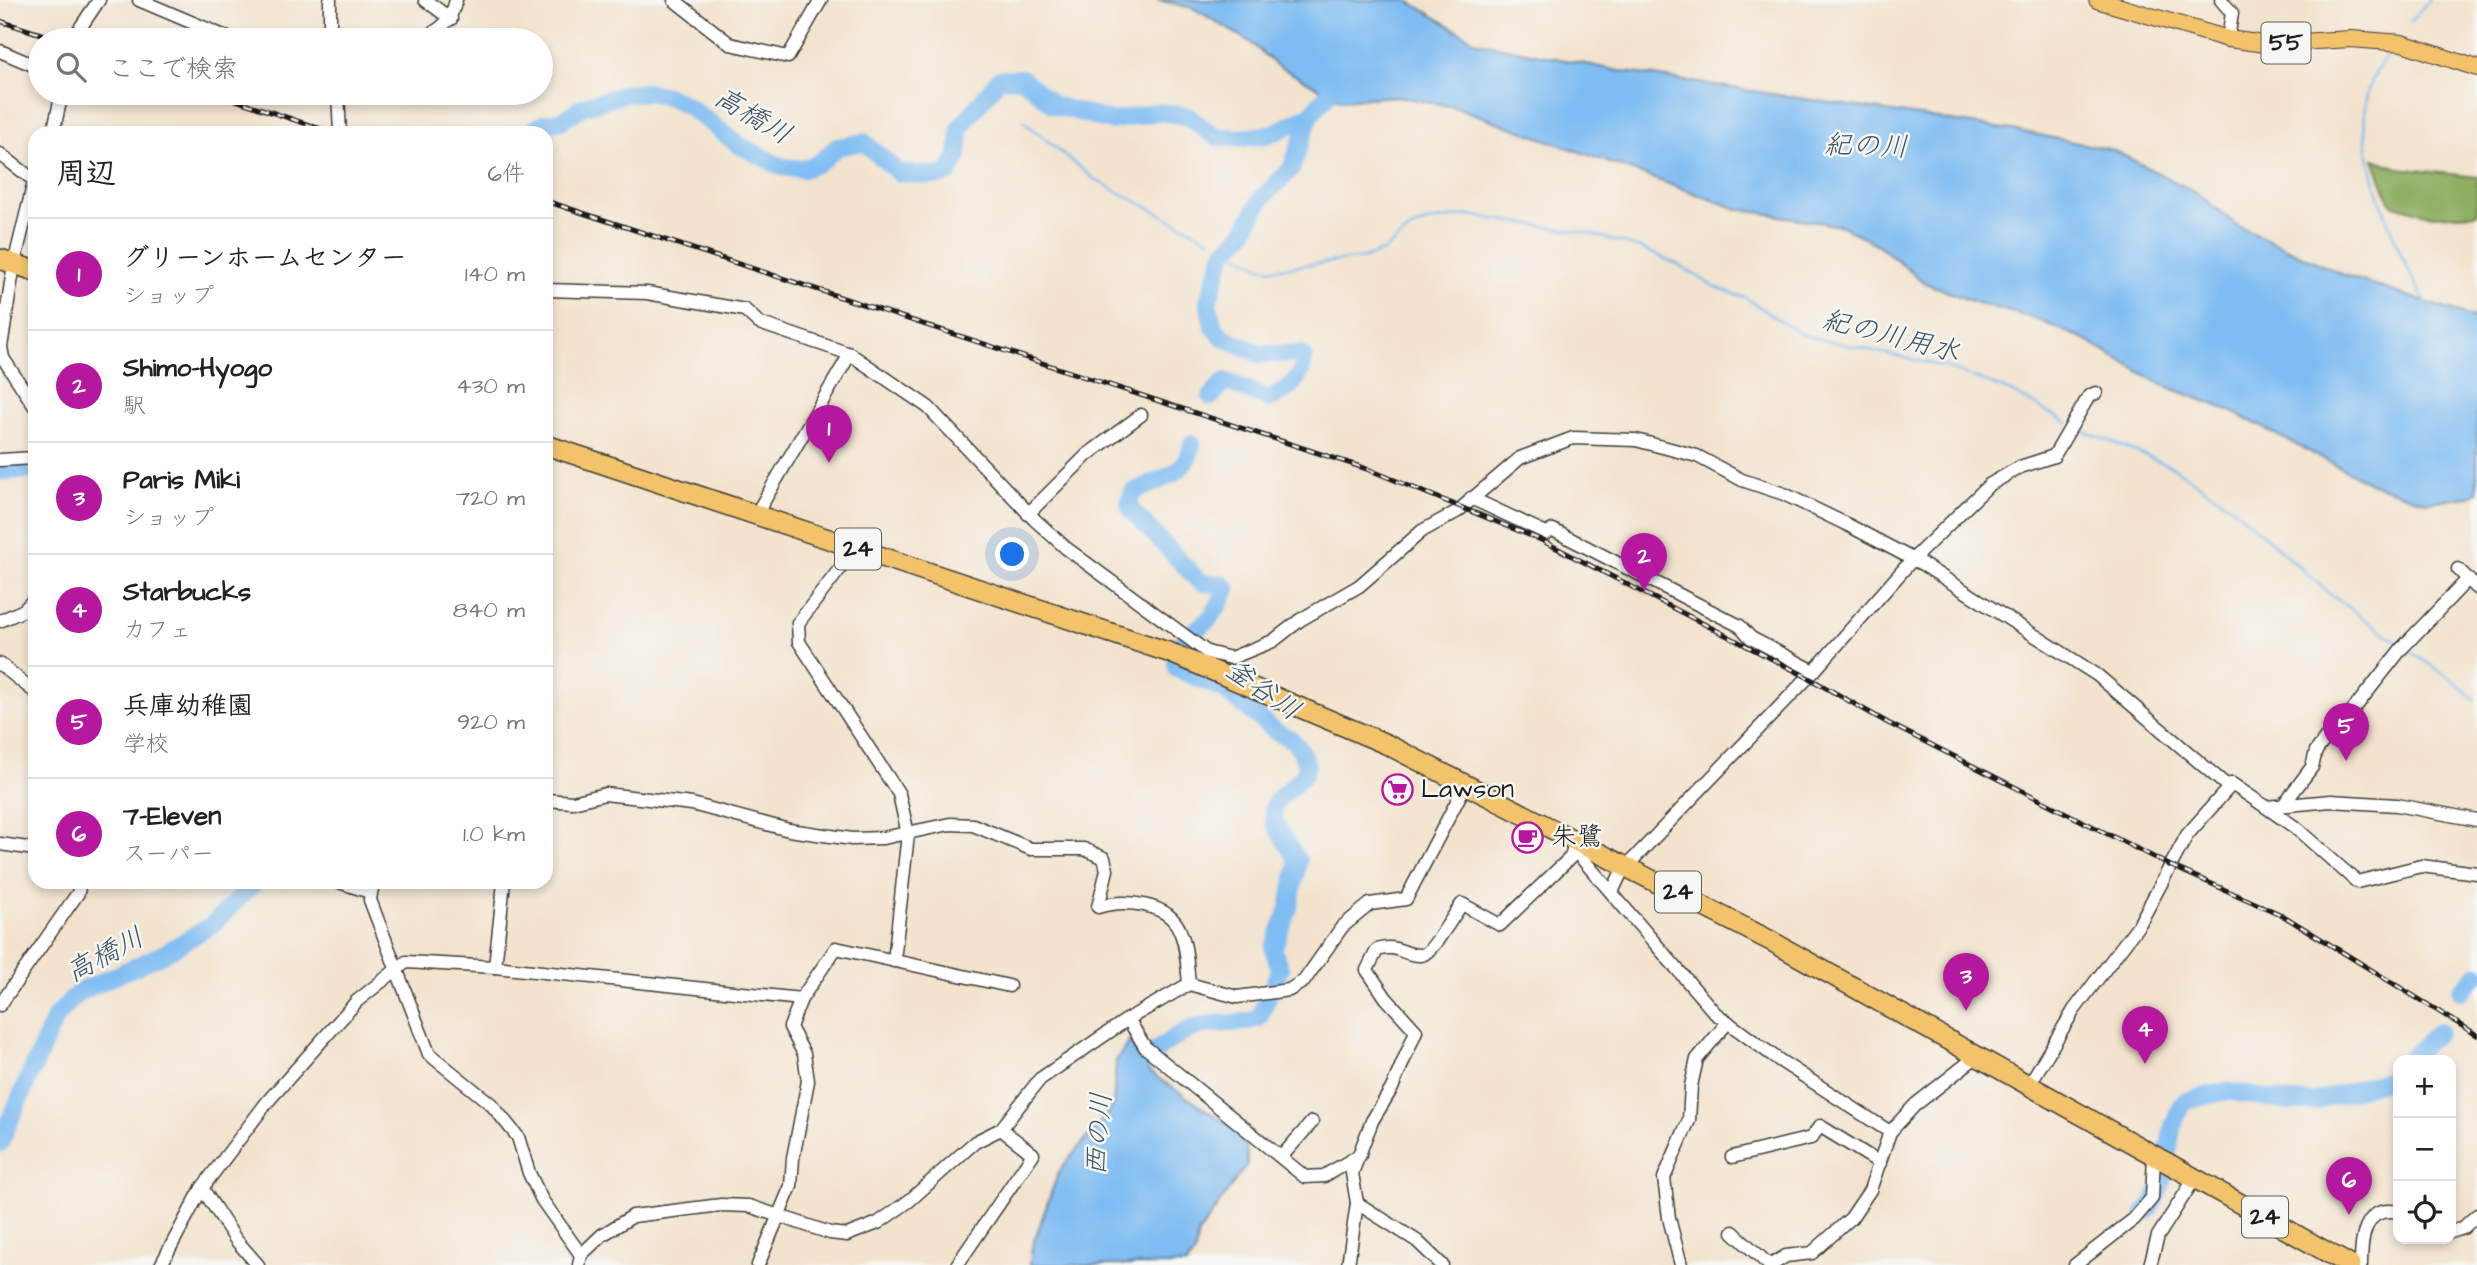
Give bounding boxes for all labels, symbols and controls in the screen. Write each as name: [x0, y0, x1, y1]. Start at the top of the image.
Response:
road number: 55: [2262, 23, 2310, 64]
search box: [28, 28, 553, 105]
icon: search: [52, 48, 90, 86]
text: ここで検索: [108, 51, 238, 87]
water label: 高橋川: [707, 78, 799, 154]
water label: 紀の川: [1823, 125, 1909, 167]
text: 周辺: [56, 153, 116, 195]
text: 6件: [488, 158, 525, 190]
text: グリーンホームセンター: [123, 240, 406, 276]
text: 1: [78, 258, 80, 290]
text: 140 m: [465, 258, 525, 290]
text: ショップ: [123, 280, 214, 312]
water label: 紀の川用水: [1818, 300, 1964, 372]
text: Shimo-Hyogo: [123, 350, 272, 386]
text: 2: [72, 370, 86, 402]
text: 430 m: [456, 370, 525, 402]
text: 駅: [123, 390, 146, 422]
pin: 1: [806, 405, 852, 463]
text: Paris Miki: [123, 462, 240, 498]
text: 3: [73, 482, 85, 514]
text: 720 m: [456, 482, 525, 514]
text: ショップ: [123, 502, 214, 534]
road number: 24: [835, 528, 881, 570]
pin: 2: [1621, 533, 1667, 591]
your location: [995, 537, 1029, 571]
text: Starbucks: [123, 574, 251, 610]
text: 4: [71, 594, 87, 626]
text: 840 m: [453, 594, 525, 626]
text: カフェ: [123, 614, 192, 646]
water label: 釜谷川: [1217, 650, 1309, 730]
text: 兵庫幼稚園: [123, 688, 253, 724]
pin: 5: [2323, 703, 2369, 761]
text: 5: [71, 706, 87, 738]
text: 920 m: [457, 706, 525, 738]
text: 学校: [123, 728, 169, 760]
place label: Lawson: [1421, 771, 1514, 807]
supermarket icon: Lawson: [1381, 772, 1415, 806]
text: 7-Eleven: [123, 798, 221, 834]
text: 6: [72, 818, 86, 850]
text: 1.0 km: [463, 818, 525, 850]
place label: 朱鷺: [1551, 819, 1603, 855]
cafe icon: 朱鷺: [1511, 820, 1545, 854]
text: スーパー: [123, 838, 214, 870]
road number: 24: [1655, 872, 1701, 912]
water label: 高橋川: [59, 918, 151, 992]
pin: 3: [1943, 953, 1989, 1011]
pin: 4: [2122, 1006, 2168, 1064]
map controls: [2393, 1055, 2456, 1244]
button: +: [2393, 1055, 2456, 1118]
water label: 西の川: [1077, 1091, 1121, 1177]
button: −: [2393, 1118, 2456, 1181]
pin: 6: [2326, 1157, 2372, 1215]
button: locate: [2393, 1181, 2456, 1244]
road number: 24: [2242, 1196, 2288, 1238]

